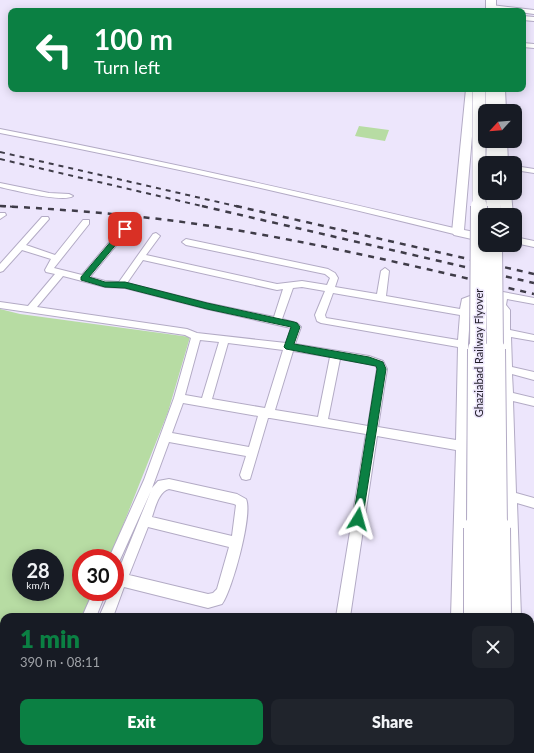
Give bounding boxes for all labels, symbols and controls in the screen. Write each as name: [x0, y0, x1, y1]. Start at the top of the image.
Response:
text: 100 m: [94, 22, 173, 56]
icon: left: [28, 24, 80, 76]
text: Turn left: [94, 56, 160, 78]
north arrow: [478, 104, 522, 148]
map controls: [478, 104, 522, 252]
button: sound: [478, 156, 522, 200]
button: layers: [478, 208, 522, 252]
pin: [108, 212, 142, 246]
icon: arrive: [114, 218, 136, 240]
street label: Ghaziabad Railway Flyover: [472, 289, 485, 417]
position arrow: [337, 498, 379, 540]
speed limit sign: 30: [72, 549, 124, 601]
text: 28: [26, 558, 50, 582]
text: km/h: [26, 579, 50, 591]
text: 1 min: [20, 624, 80, 653]
button: close: [472, 626, 514, 668]
text: 390 m · 08:11: [20, 654, 100, 670]
button: Exit: [20, 699, 263, 745]
button: Share: [271, 699, 514, 745]

